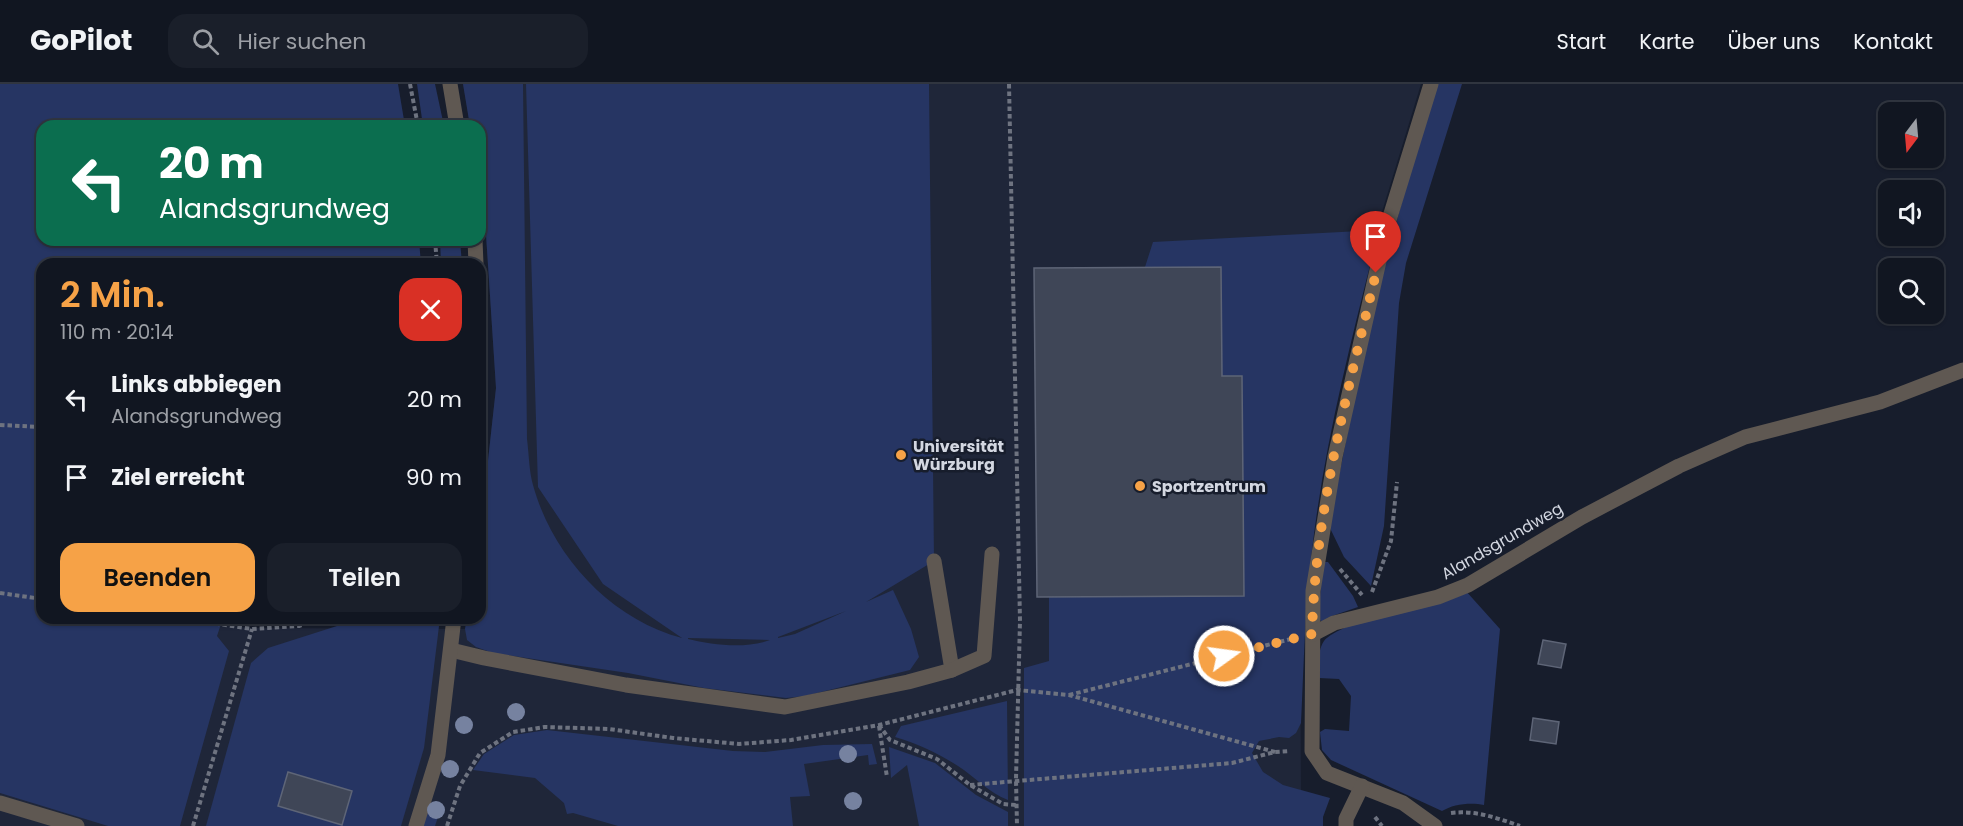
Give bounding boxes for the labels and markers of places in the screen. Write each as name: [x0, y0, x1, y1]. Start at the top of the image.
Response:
pin: [1350, 211, 1401, 273]
place label: Universität Würzburg: [913, 435, 1004, 476]
marker: Universität Würzburg: [894, 448, 908, 462]
place label: Sportzentrum: [1152, 475, 1266, 498]
marker: Sportzentrum: [1133, 479, 1147, 493]

